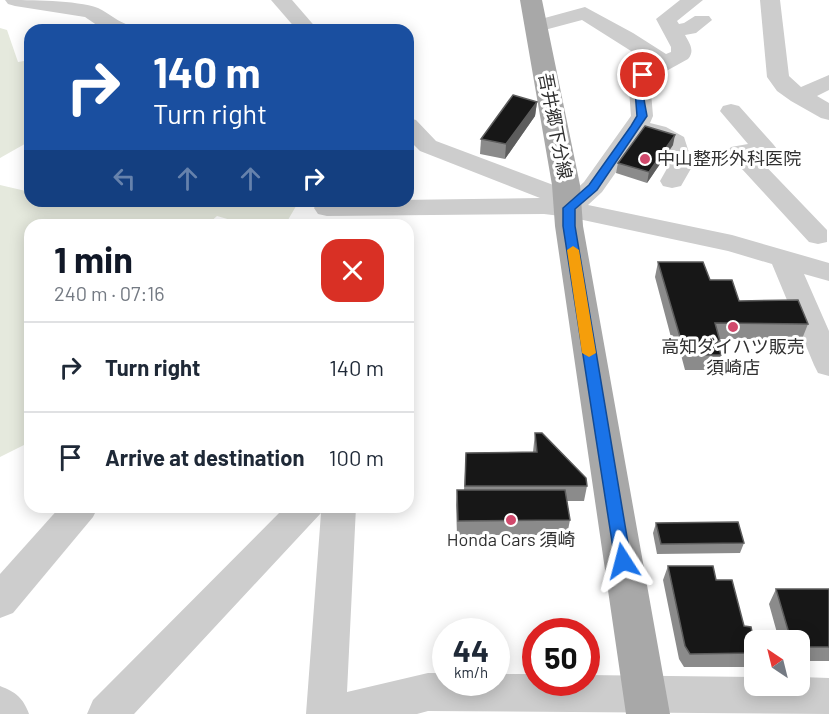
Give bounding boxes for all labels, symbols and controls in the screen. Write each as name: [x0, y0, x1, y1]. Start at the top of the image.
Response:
text: 140 m: [153, 46, 261, 96]
icon: right: [54, 48, 132, 126]
pin: [617, 49, 668, 100]
icon: arrive: [626, 58, 659, 91]
street label: 吾井郷下分線: [535, 71, 577, 181]
text: Turn right: [153, 97, 267, 129]
place label: 中山整形外科医院: [657, 147, 801, 169]
marker: 中山整形外科医院: [638, 152, 652, 166]
icon: left: [108, 162, 141, 195]
icon: ahead: [171, 162, 204, 195]
icon: ahead: [234, 162, 267, 195]
icon: right: [297, 162, 330, 195]
text: 1 min: [54, 237, 133, 280]
button: close: [321, 239, 384, 302]
text: 240 m · 07:16: [54, 281, 165, 305]
marker: 高知ダイハツ販売 須崎店: [726, 320, 740, 334]
place label: 高知ダイハツ販売 須崎店: [661, 335, 805, 378]
icon: right: [54, 351, 87, 384]
text: Turn right: [105, 354, 200, 380]
text: 140 m: [329, 354, 384, 380]
icon: arrive: [54, 441, 87, 474]
text: Arrive at destination: [105, 444, 304, 470]
text: 100 m: [329, 444, 384, 470]
marker: Honda Cars 須崎: [504, 513, 518, 527]
place label: Honda Cars 須崎: [447, 528, 575, 550]
position arrow: [591, 529, 655, 593]
speed limit sign: 50: [522, 618, 600, 696]
north arrow: [744, 630, 810, 696]
map controls: [744, 630, 810, 696]
text: 44: [453, 632, 489, 668]
text: km/h: [454, 663, 488, 681]

